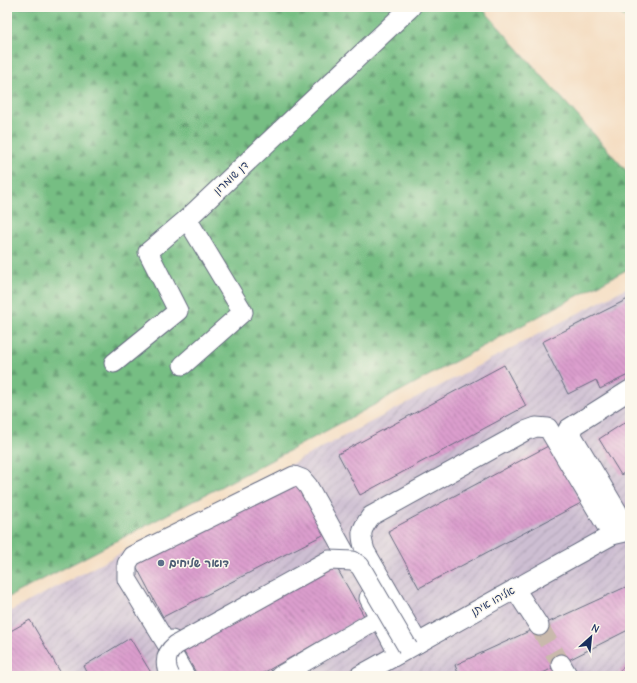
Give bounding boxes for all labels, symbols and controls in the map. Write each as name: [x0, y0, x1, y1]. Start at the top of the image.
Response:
street label: דן שומרון: [211, 159, 251, 197]
place label: דואר שליחים: [169, 557, 229, 570]
marker: דואר שליחים: [156, 558, 166, 568]
street label: אליהו איתן: [469, 584, 517, 618]
north arrow: [571, 617, 611, 657]
text: N: [589, 621, 601, 636]

